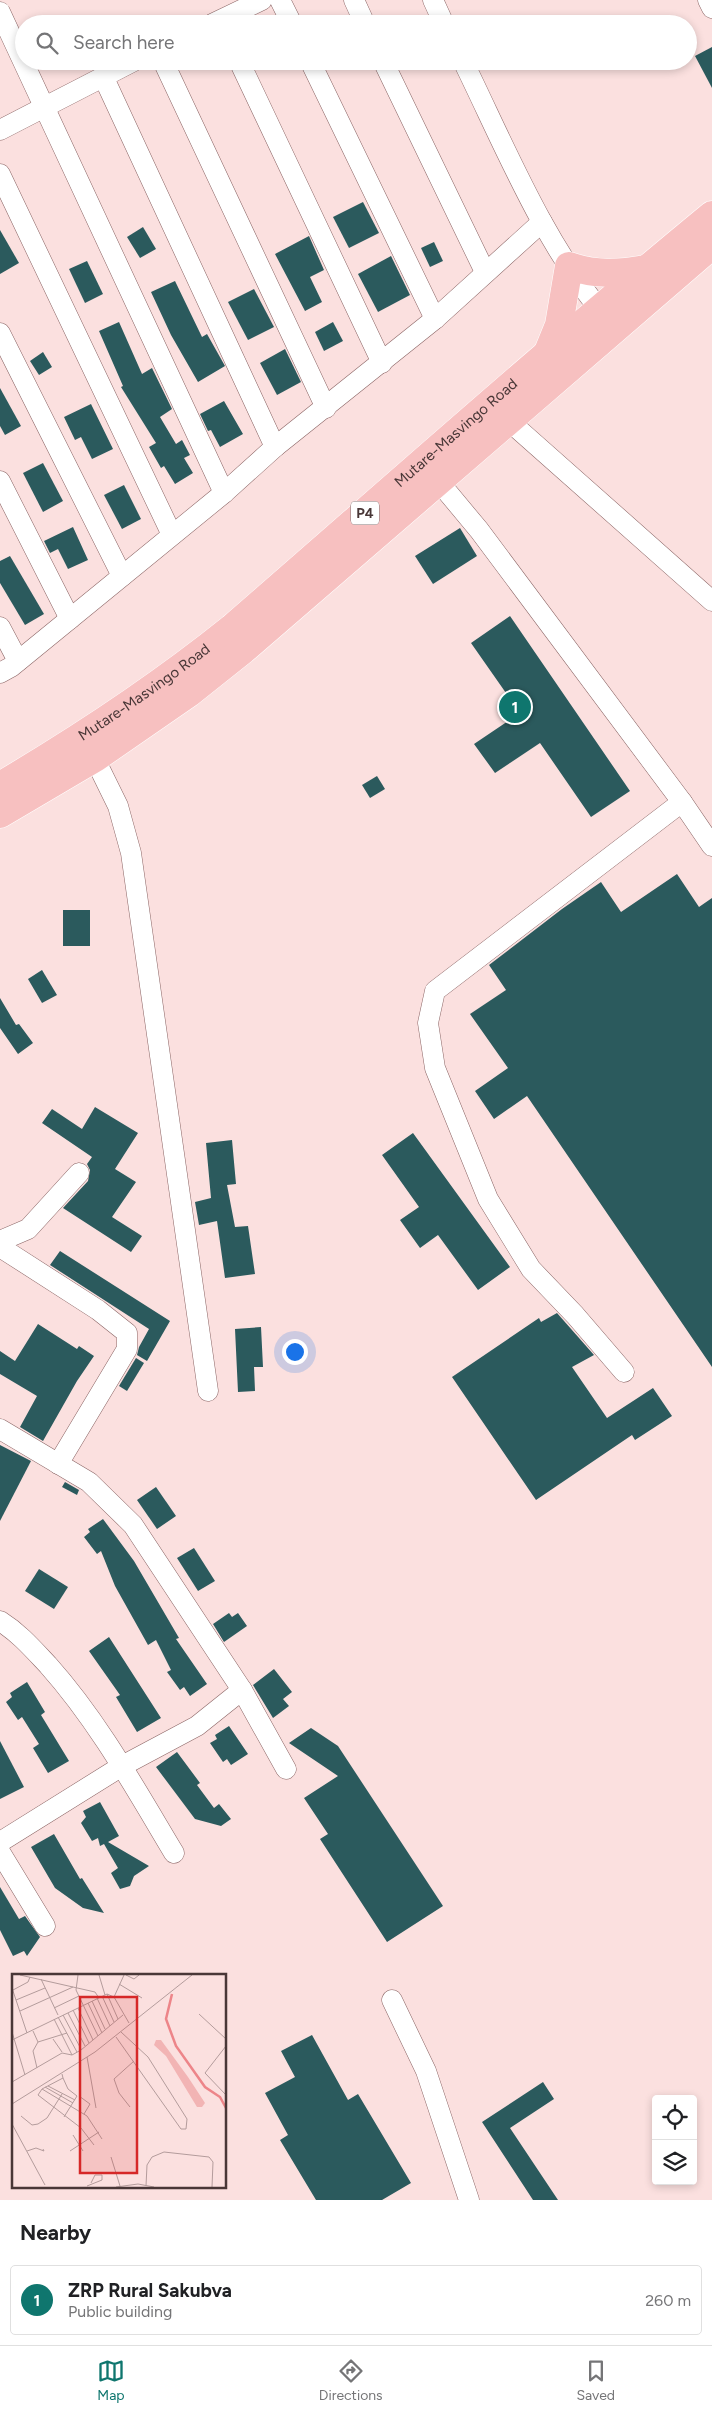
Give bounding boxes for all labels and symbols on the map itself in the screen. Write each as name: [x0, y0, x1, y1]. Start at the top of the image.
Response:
street label: Mutare-Masvingo Road: [391, 375, 521, 491]
road number: P4: [351, 502, 379, 524]
street label: Mutare-Masvingo Road: [75, 640, 213, 745]
pin: 1: [499, 688, 531, 726]
your location: [282, 1339, 308, 1365]
inset map: [12, 1974, 226, 2188]

